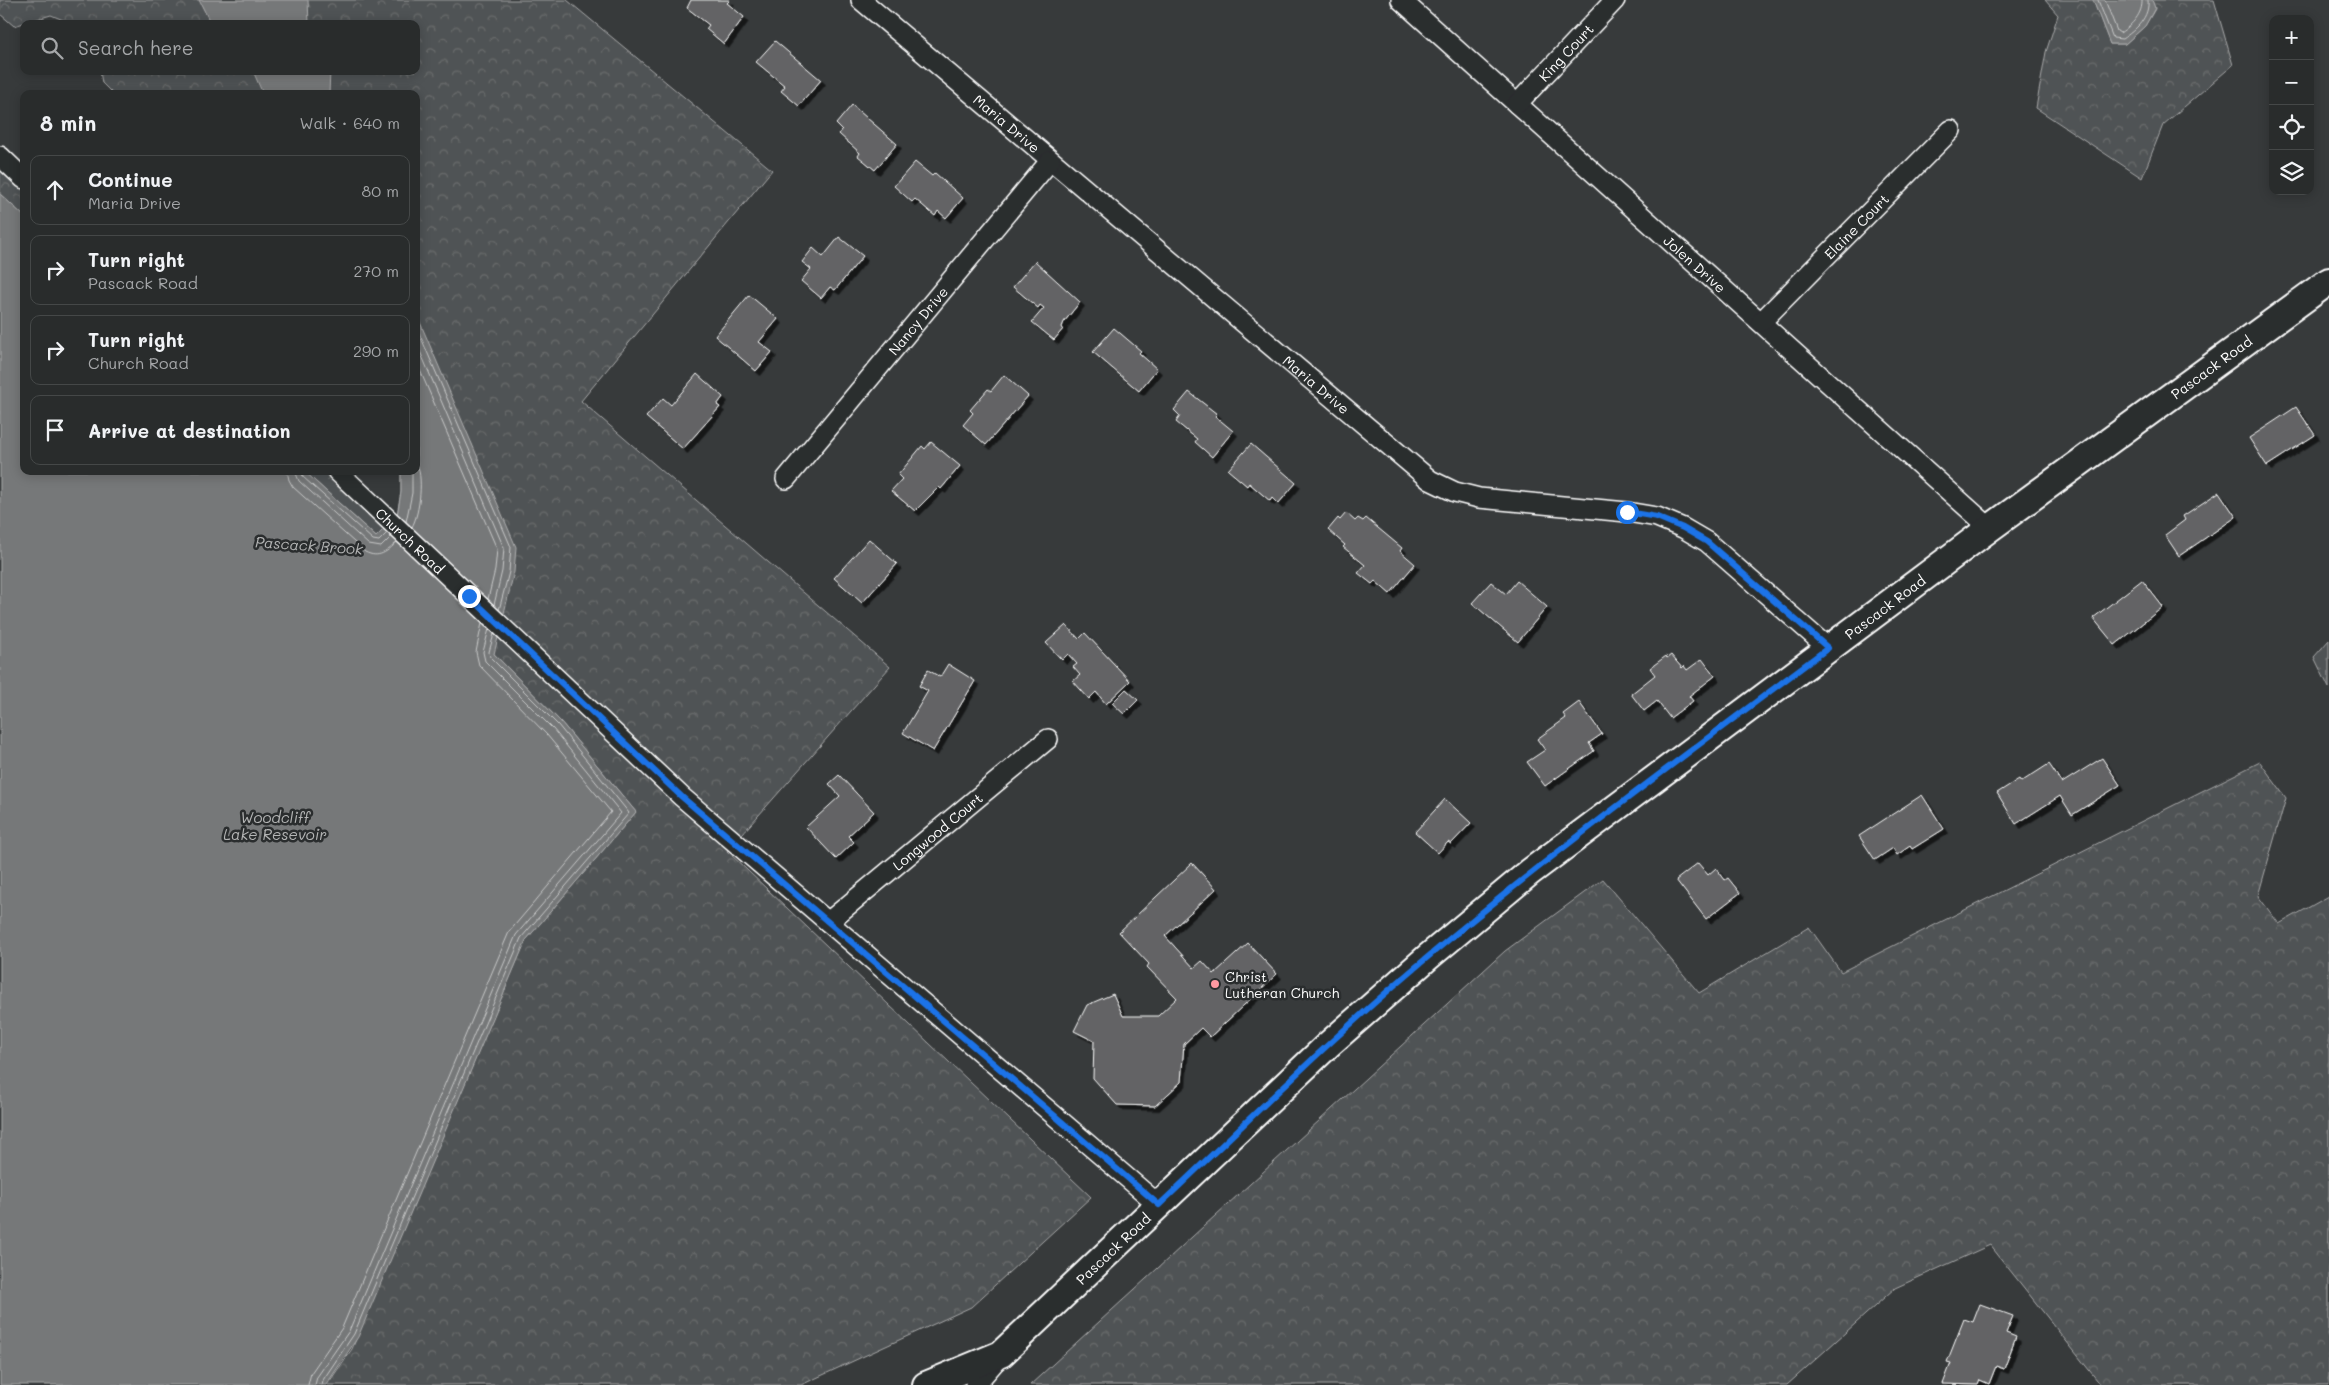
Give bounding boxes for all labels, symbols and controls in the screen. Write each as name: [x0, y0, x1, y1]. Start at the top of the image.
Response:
map controls: [2269, 15, 2314, 195]
button: +: [2269, 15, 2314, 60]
street label: King Court: [1534, 19, 1597, 85]
search box: [20, 20, 420, 75]
icon: search: [38, 34, 66, 62]
text: Search here: [78, 35, 194, 60]
button: −: [2269, 60, 2314, 105]
street label: Maria Drive: [970, 90, 1044, 157]
button: locate: [2269, 105, 2314, 150]
text: 8 min: [40, 109, 96, 136]
text: Walk · 640 m: [299, 112, 400, 133]
button: layers: [2269, 150, 2314, 195]
text: Continue: [88, 167, 173, 192]
icon: ahead: [41, 176, 69, 204]
text: 80 m: [362, 180, 399, 201]
street label: Elaine Court: [1819, 189, 1892, 263]
text: Maria Drive: [88, 192, 181, 213]
street label: Jolen Drive: [1660, 231, 1730, 297]
text: Turn right: [88, 247, 185, 272]
icon: right: [41, 256, 69, 284]
text: 270 m: [353, 260, 399, 281]
text: Pascack Road: [88, 272, 198, 293]
street label: Nancy Drive: [883, 282, 952, 359]
text: Turn right: [88, 327, 185, 352]
street label: Pascack Road: [2167, 331, 2256, 403]
icon: right: [41, 336, 69, 364]
text: 290 m: [353, 340, 399, 361]
street label: Maria Drive: [1279, 351, 1354, 418]
text: Church Road: [88, 352, 189, 373]
icon: arrive: [41, 416, 69, 444]
text: Arrive at destination: [88, 418, 291, 443]
route start: [1616, 501, 1639, 524]
street label: Church Road: [372, 503, 449, 578]
water label: Pascack Brook: [254, 531, 365, 559]
street label: Pascack Road: [1841, 570, 1929, 643]
route end: [458, 585, 481, 608]
street label: Longwood Court: [888, 788, 986, 874]
water label: Woodcliff Lake Resevoir: [223, 807, 327, 844]
place label: Christ Lutheran Church: [1225, 967, 1340, 1002]
marker: Christ Lutheran Church: [1209, 978, 1221, 990]
street label: Pascack Road: [1071, 1208, 1154, 1288]

